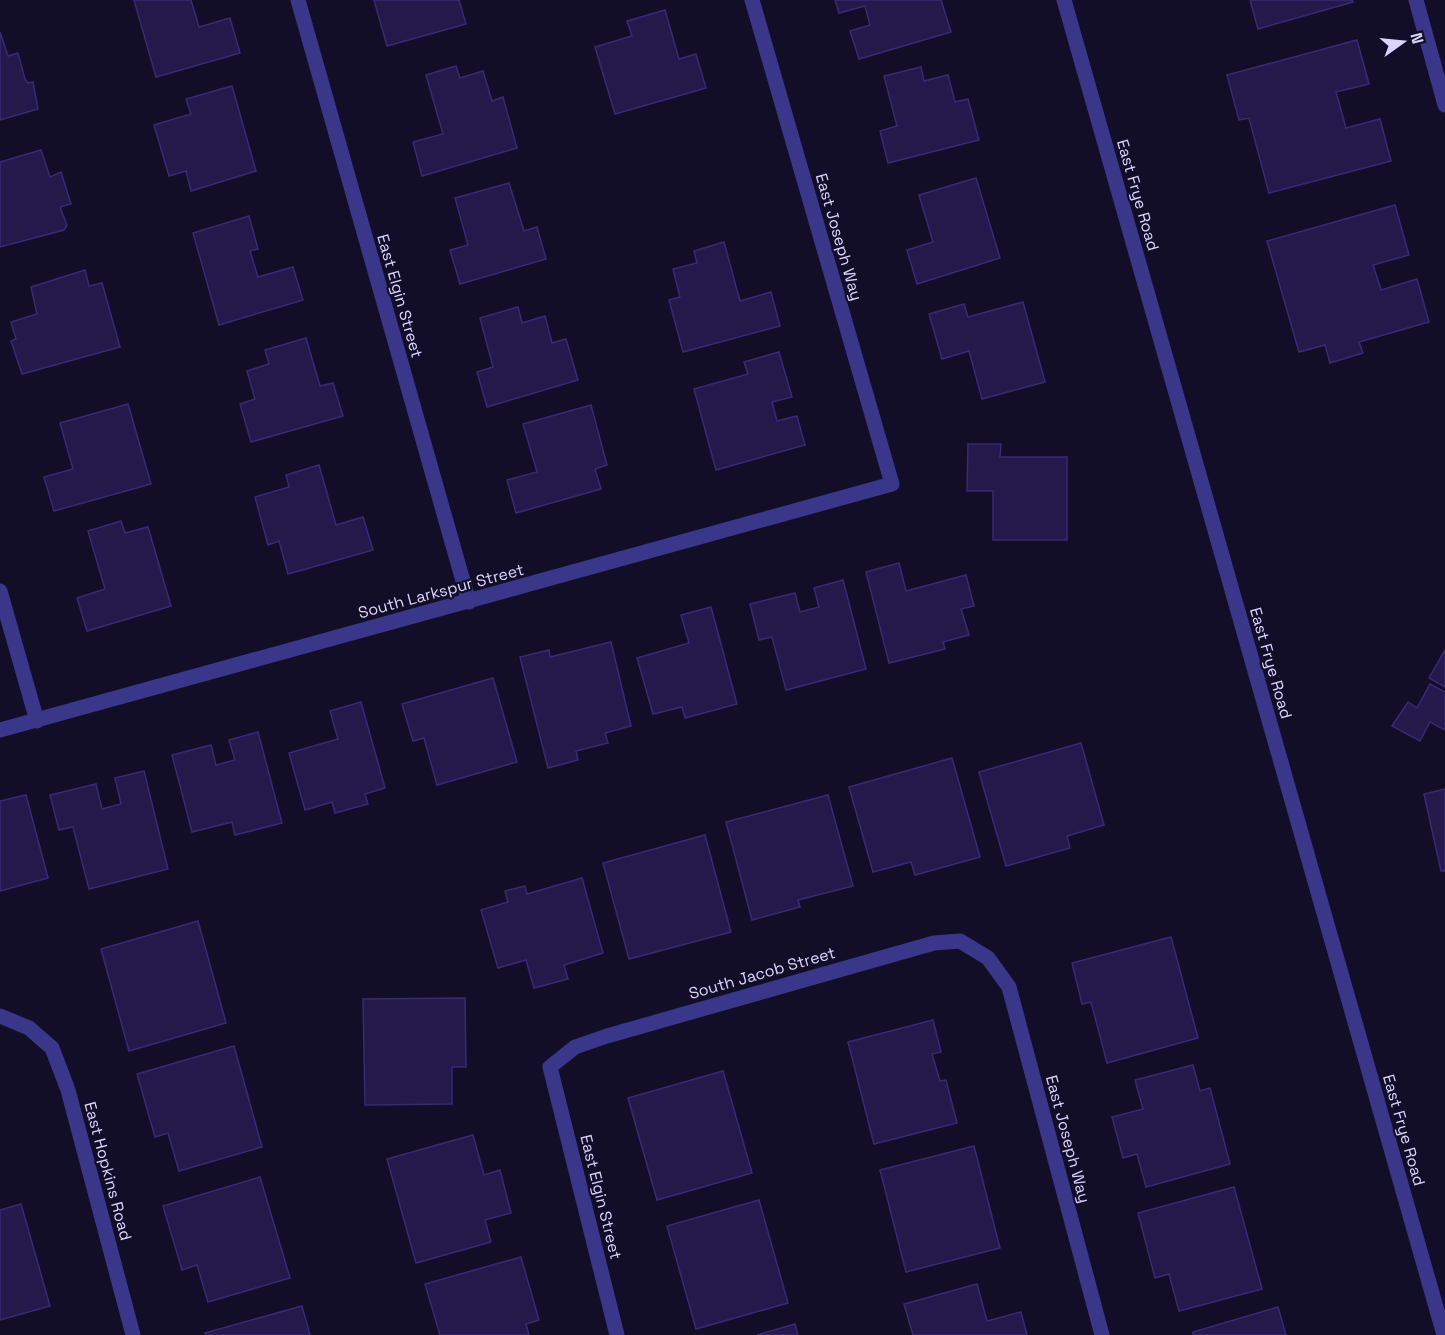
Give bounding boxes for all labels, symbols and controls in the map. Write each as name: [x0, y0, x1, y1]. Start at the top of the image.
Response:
north arrow: [1373, 12, 1433, 72]
text: N: [1405, 30, 1429, 46]
street label: East Frye Road: [1112, 137, 1164, 253]
street label: East Joseph Way: [811, 171, 867, 303]
street label: East Elgin Street: [372, 232, 428, 360]
street label: South Larkspur Street: [356, 559, 526, 623]
street label: East Frye Road: [1245, 605, 1297, 721]
street label: South Jacob Street: [686, 942, 838, 1004]
street label: East Frye Road: [1378, 1072, 1430, 1188]
street label: East Joseph Way: [1041, 1073, 1095, 1205]
street label: East Hopkins Road: [79, 1099, 137, 1243]
street label: East Elgin Street: [575, 1132, 627, 1262]

